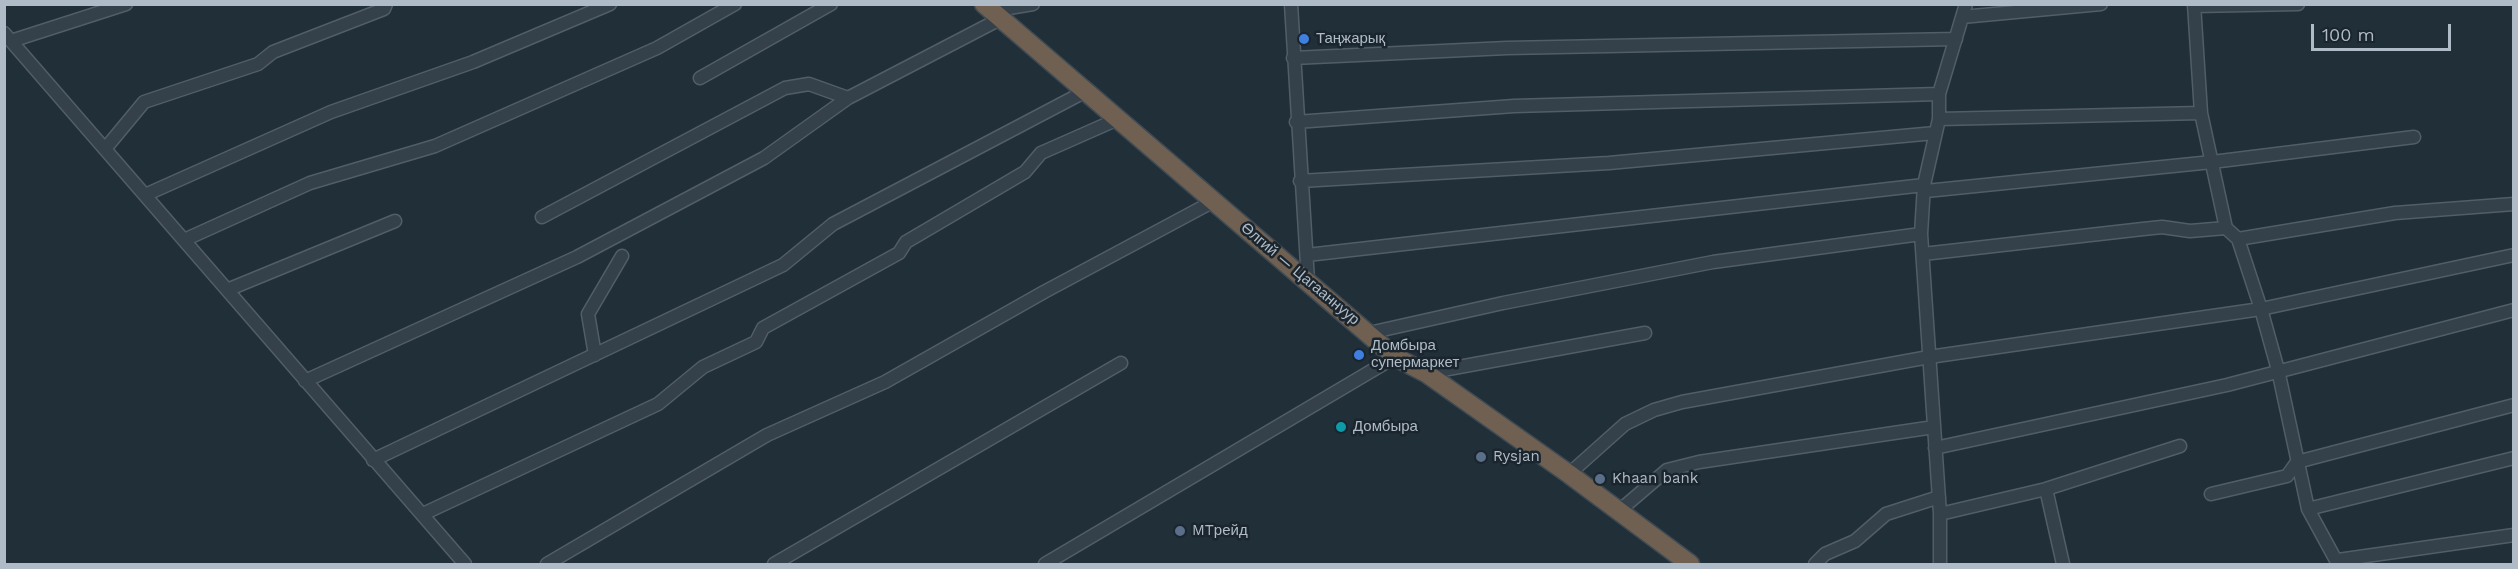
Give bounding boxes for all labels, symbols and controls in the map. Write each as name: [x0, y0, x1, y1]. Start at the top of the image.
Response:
scale bar: [2314, 12, 2454, 50]
text: 100 m: [2322, 24, 2375, 45]
place label: Таңжарық: [1316, 30, 1385, 48]
marker: Таңжарық: [1297, 32, 1311, 46]
street label: Өлгий — Цагааннуур: [1237, 219, 1363, 329]
place label: Домбыра супермаркет: [1371, 337, 1459, 372]
marker: Домбыра супермаркет: [1352, 348, 1366, 362]
place label: Домбыра: [1353, 418, 1418, 436]
marker: Домбыра: [1334, 420, 1348, 434]
place label: Rysjan: [1493, 448, 1540, 466]
marker: Rysjan: [1474, 450, 1488, 464]
place label: Khaan bank: [1612, 470, 1698, 488]
marker: Khaan bank: [1593, 472, 1607, 486]
place label: MTрейд: [1192, 522, 1248, 540]
marker: MTрейд: [1173, 524, 1187, 538]

